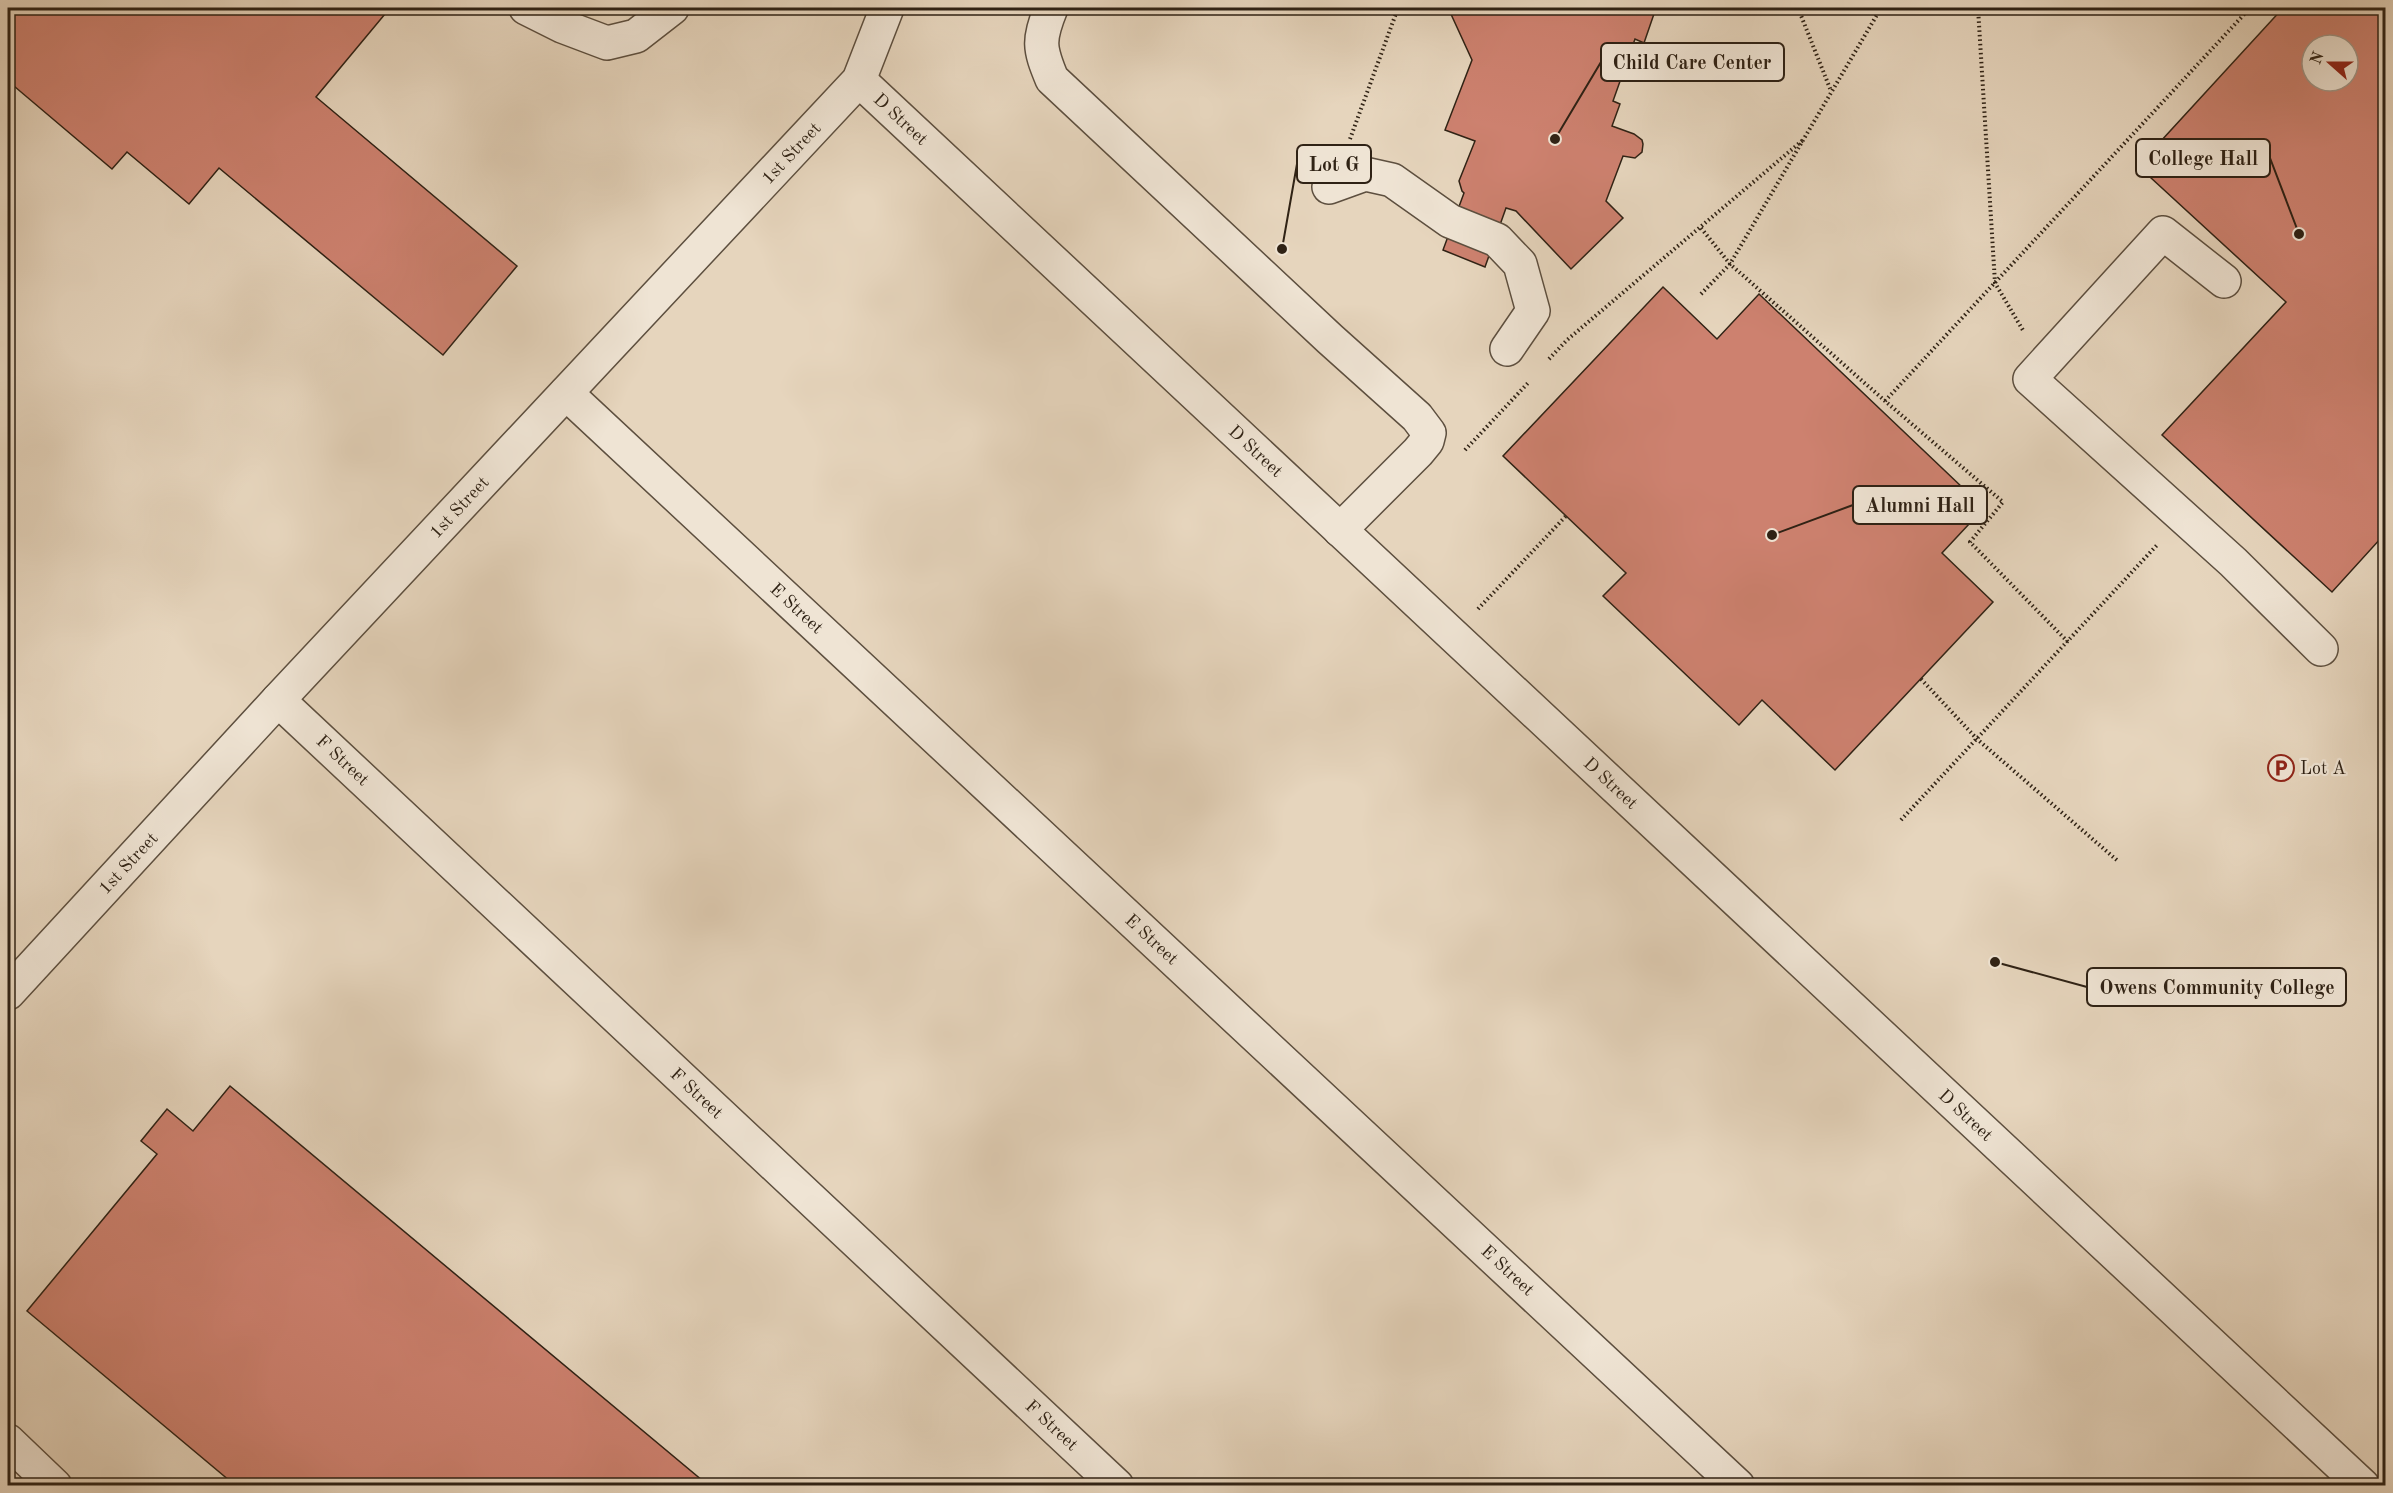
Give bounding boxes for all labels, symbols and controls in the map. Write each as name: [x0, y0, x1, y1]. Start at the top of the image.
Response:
north arrow: [2300, 33, 2360, 93]
callout: Child Care Center: [1601, 43, 1784, 81]
text: N: [2308, 49, 2328, 67]
text: Child Care Center: [1612, 54, 1772, 74]
street label: D Street: [870, 90, 931, 149]
street label: 1st Street: [759, 119, 825, 188]
callout: College Hall: [2136, 139, 2270, 177]
callout: Lot G: [1297, 145, 1371, 183]
text: College Hall: [2148, 150, 2258, 170]
text: Lot G: [1309, 156, 1359, 176]
street label: D Street: [1225, 422, 1286, 481]
street label: 1st Street: [427, 473, 493, 542]
callout: Alumni Hall: [1853, 486, 1987, 524]
text: Alumni Hall: [1865, 497, 1975, 517]
street label: E Street: [766, 580, 826, 638]
street label: F Street: [312, 732, 372, 789]
parking icon: Lot A: [2266, 753, 2296, 783]
street label: D Street: [1580, 754, 1641, 813]
place label: Lot A: [2300, 760, 2346, 778]
street label: 1st Street: [96, 829, 162, 898]
street label: E Street: [1121, 911, 1181, 969]
callout: Owens Community College: [2087, 968, 2346, 1006]
text: Owens Community College: [2099, 979, 2335, 999]
street label: F Street: [666, 1065, 726, 1122]
street label: D Street: [1935, 1086, 1996, 1145]
street label: E Street: [1477, 1242, 1537, 1300]
street label: F Street: [1021, 1397, 1081, 1454]

